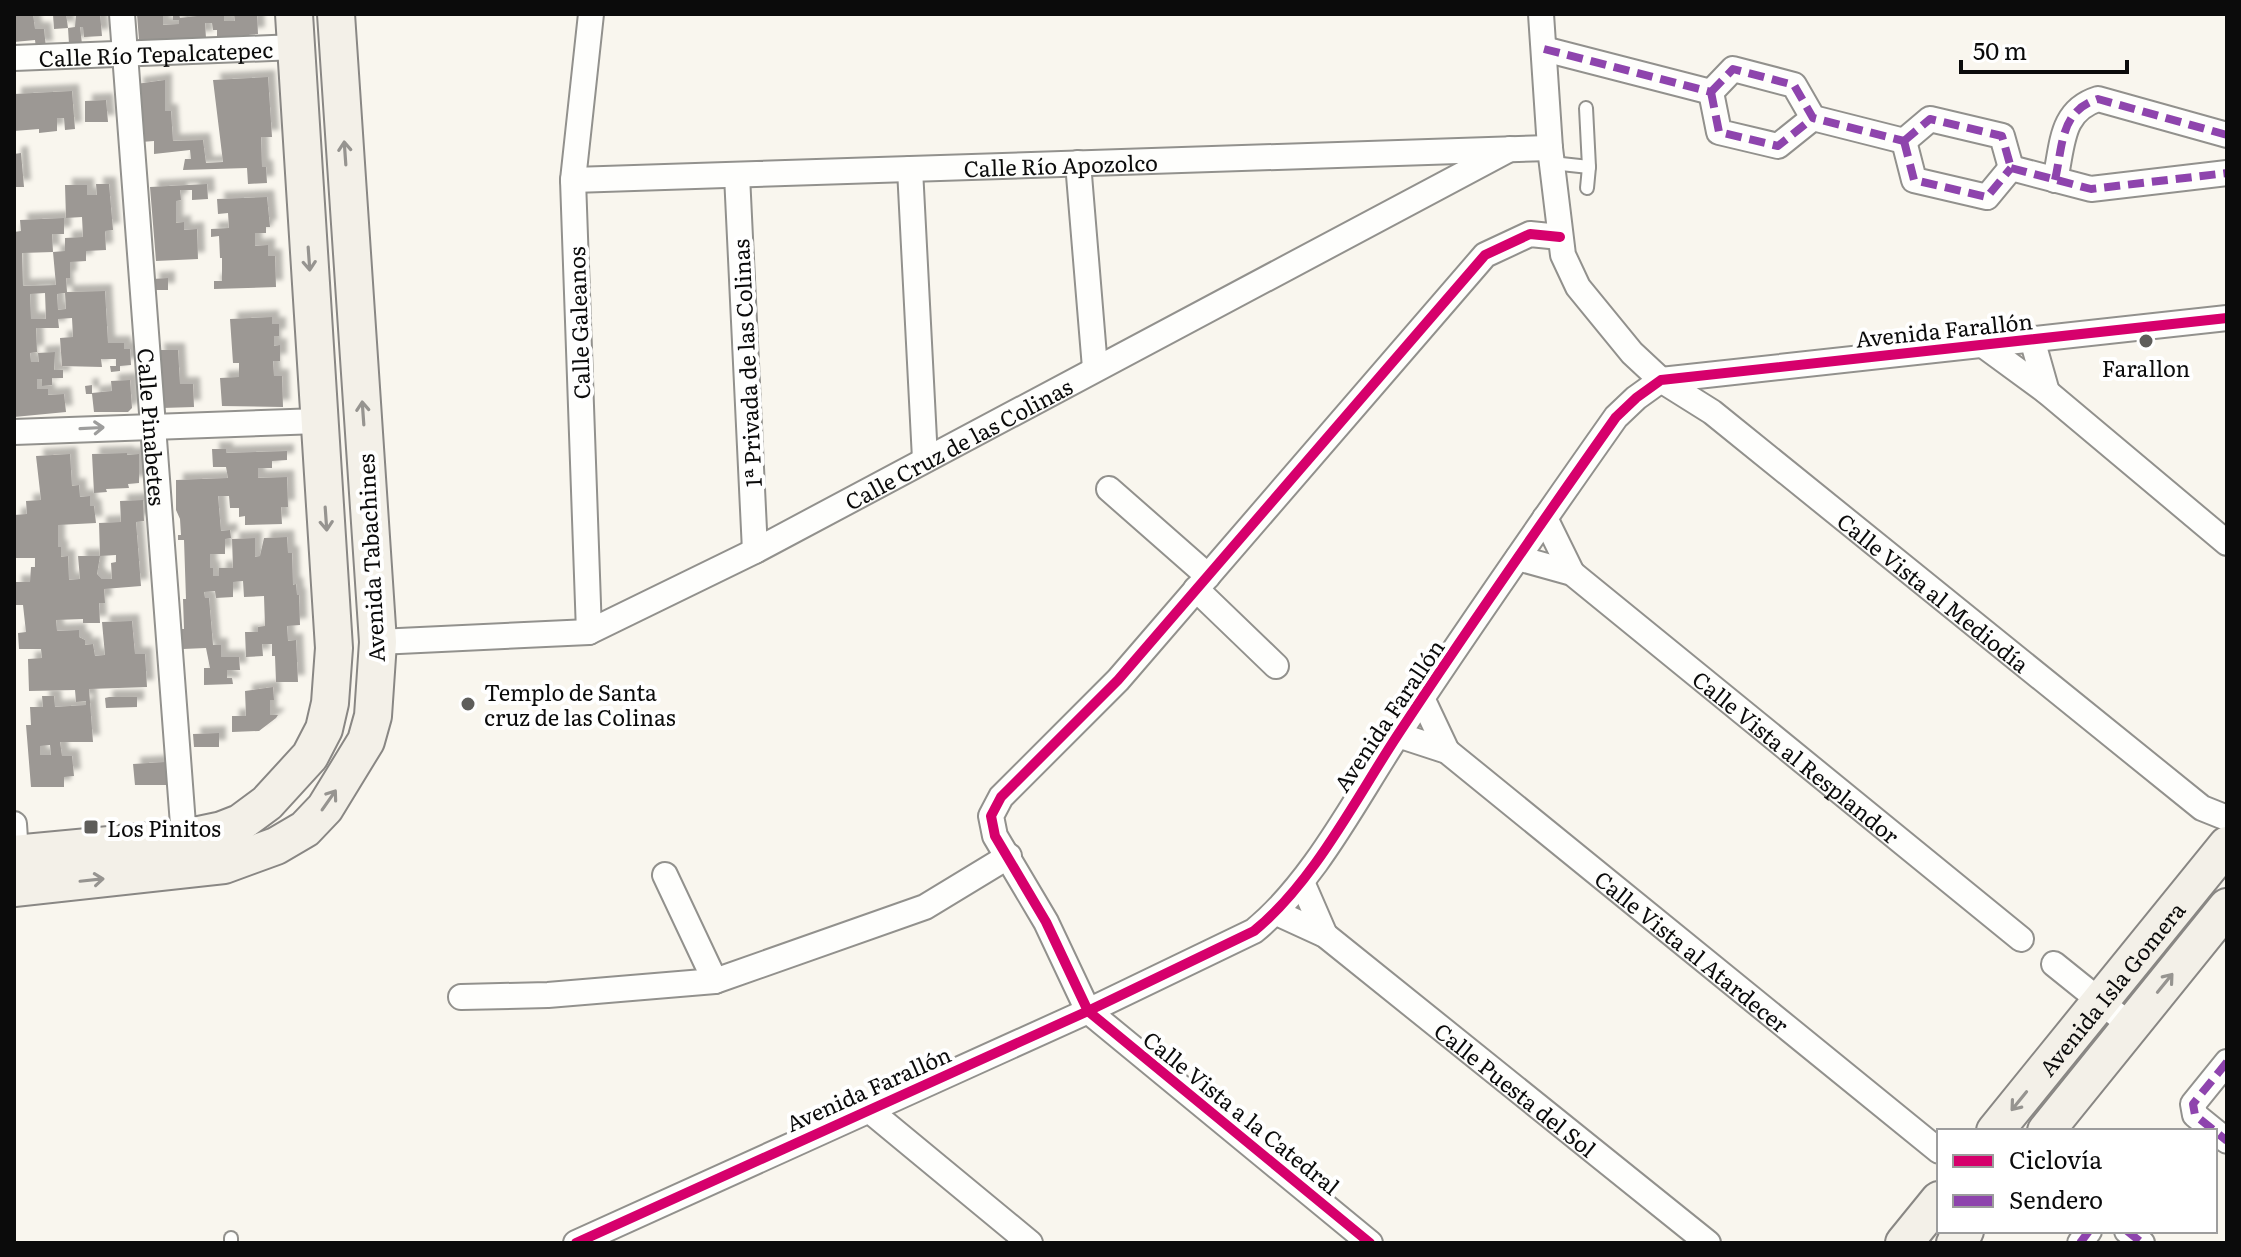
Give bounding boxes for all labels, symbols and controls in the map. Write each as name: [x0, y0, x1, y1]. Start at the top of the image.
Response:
scale bar: [1961, 24, 2127, 74]
street label: Calle Río Tepalcatepec: [38, 31, 274, 74]
text: 50 m: [1973, 32, 2027, 67]
one-way arrow: [337, 140, 352, 167]
street label: Calle Río Apozolco: [963, 144, 1158, 184]
street label: 1ª Privada de las Colinas: [723, 238, 769, 488]
one-way arrow: [302, 246, 317, 272]
street label: Calle Galeanos: [559, 246, 597, 400]
street label: Avenida Farallón: [1854, 303, 2034, 355]
marker: Farallon: [2137, 332, 2155, 350]
street label: Calle Pinabetes: [131, 347, 175, 507]
place label: Farallon: [2102, 351, 2190, 384]
street label: Calle Cruz de las Colinas: [838, 369, 1078, 517]
one-way arrow: [355, 400, 370, 427]
one-way arrow: [78, 420, 105, 435]
street label: Avenida Tabachines: [348, 453, 392, 663]
street label: Calle Vista al Mediodía: [1831, 504, 2037, 679]
one-way arrow: [319, 505, 334, 532]
street label: Avenida Farallón: [1325, 632, 1451, 798]
street label: Calle Vista al Resplandor: [1686, 662, 1908, 851]
place label: Templo de Santa cruz de las Colinas: [484, 675, 676, 733]
marker: Templo de Santa cruz de las Colinas: [459, 695, 477, 713]
one-way arrow: [321, 790, 337, 812]
place label: Los Pinitos: [107, 811, 221, 844]
marker: Los Pinitos: [82, 818, 100, 836]
street label: Calle Vista al Atardecer: [1588, 862, 1797, 1040]
one-way arrow: [78, 872, 104, 887]
street label: Avenida Isla Gomera: [2030, 894, 2192, 1082]
one-way arrow: [2156, 973, 2174, 994]
street label: Calle Puesta del Sol: [1428, 1013, 1604, 1164]
street label: Calle Vista a la Catedral: [1137, 1022, 1347, 1202]
street label: Avenida Farallón: [780, 1037, 956, 1139]
one-way arrow: [2010, 1090, 2028, 1111]
legend: [1937, 1129, 2217, 1233]
text: Ciclovía: [2009, 1141, 2102, 1176]
text: Sendero: [2009, 1181, 2103, 1216]

